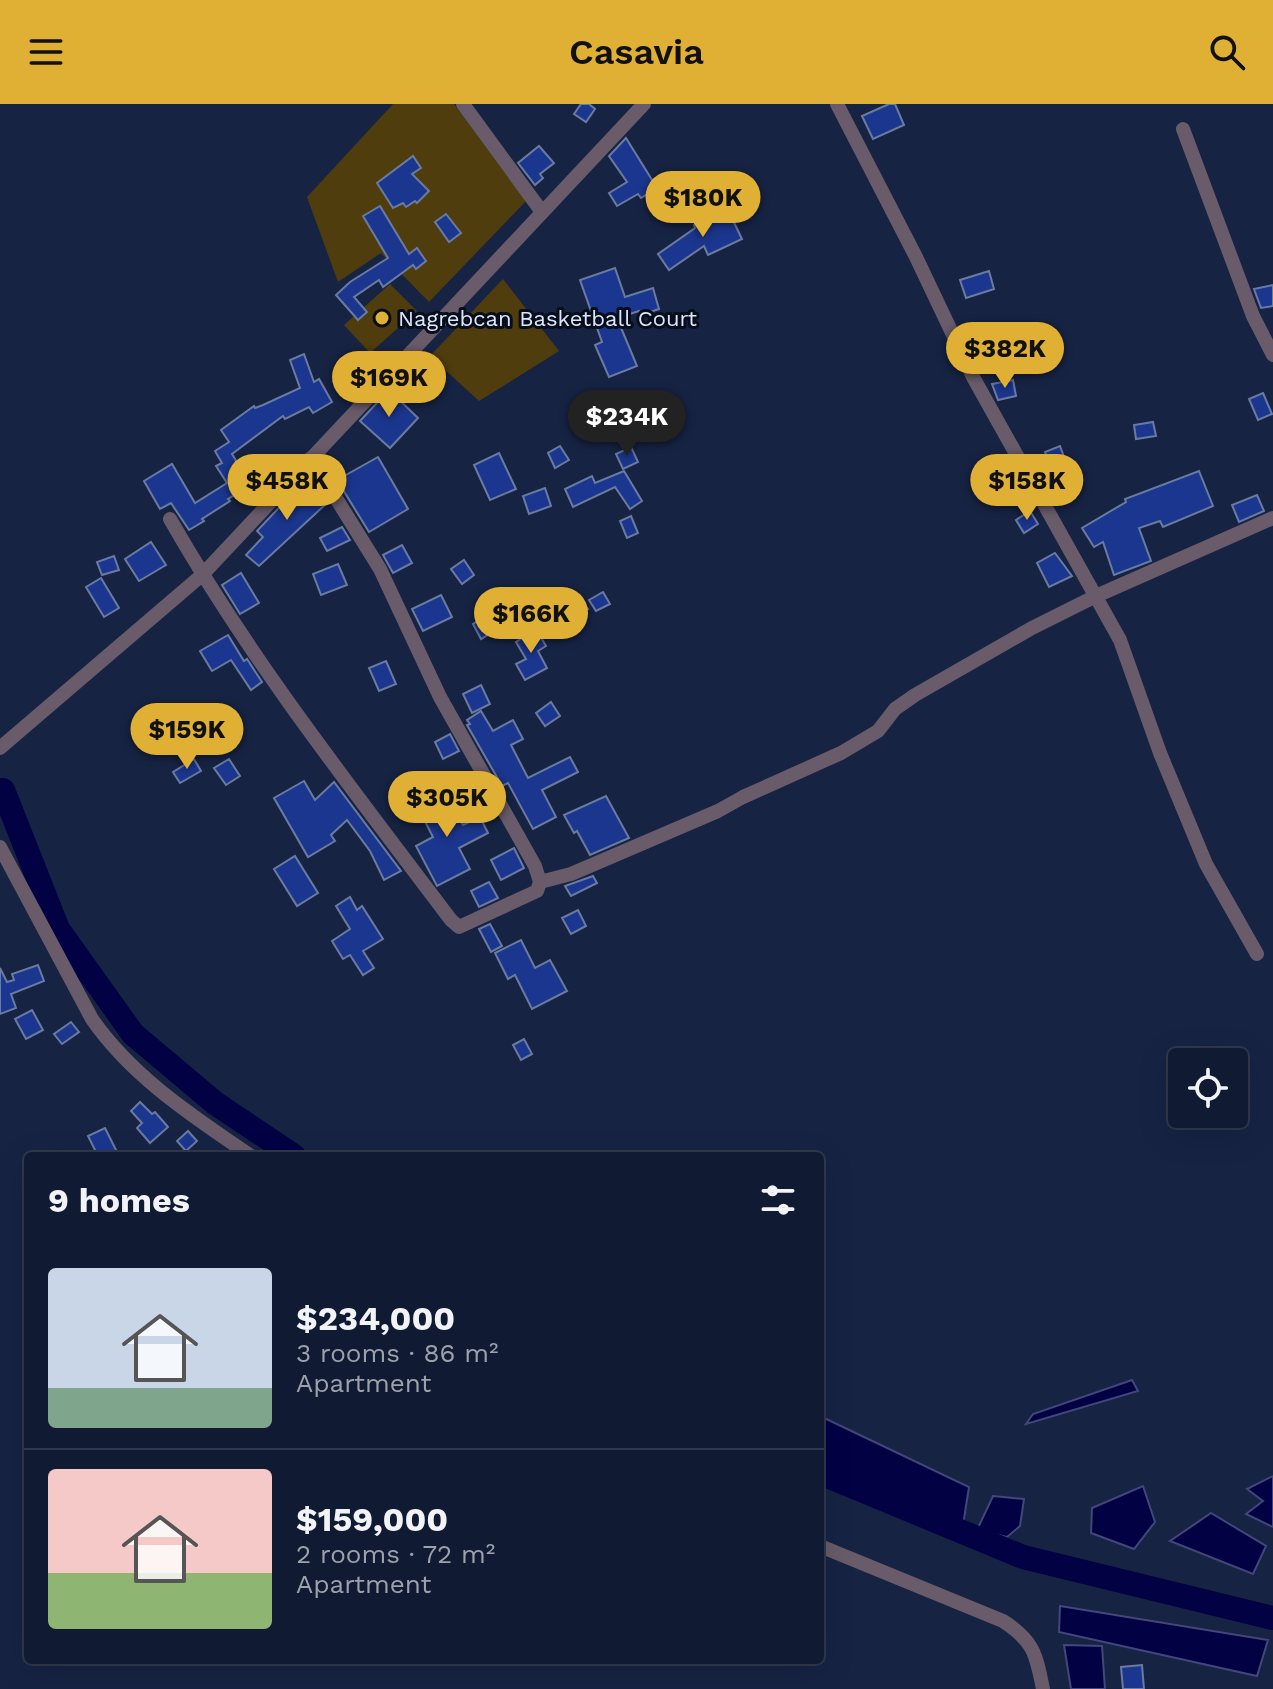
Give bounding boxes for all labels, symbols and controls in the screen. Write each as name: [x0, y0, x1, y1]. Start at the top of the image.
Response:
icon: menu: [24, 30, 68, 74]
icon: search: [1205, 30, 1249, 74]
text: Casavia: [569, 31, 704, 73]
pin: $180K: [647, 171, 759, 239]
text: $180K: [664, 182, 742, 212]
place label: Nagrebcan Basketball Court: [398, 306, 697, 331]
marker: Nagrebcan Basketball Court: [373, 309, 391, 327]
pin: $382K: [949, 322, 1061, 390]
text: $382K: [964, 333, 1046, 363]
pin: $169K: [333, 351, 445, 419]
text: $169K: [350, 362, 428, 392]
pin: $234K: [571, 390, 683, 458]
text: $234K: [586, 401, 668, 431]
pin: $458K: [231, 454, 343, 522]
pin: $158K: [971, 454, 1083, 522]
text: $458K: [246, 465, 328, 495]
text: $158K: [988, 465, 1066, 495]
pin: $166K: [475, 587, 587, 655]
text: $166K: [492, 598, 570, 628]
pin: $159K: [131, 703, 243, 771]
text: $159K: [148, 714, 226, 744]
pin: $305K: [391, 771, 503, 839]
text: $305K: [406, 782, 488, 812]
map controls: [1168, 1048, 1248, 1128]
button: locate: [1168, 1048, 1248, 1128]
icon: filters: [756, 1178, 800, 1222]
text: 9 homes: [48, 1180, 190, 1220]
text: $234,000: [296, 1298, 455, 1338]
icon: home: [112, 1300, 208, 1396]
text: 3 rooms · 86 m²: [296, 1338, 498, 1368]
text: Apartment: [296, 1368, 432, 1398]
text: $159,000: [296, 1499, 448, 1539]
icon: home: [112, 1501, 208, 1597]
text: 2 rooms · 72 m²: [296, 1539, 495, 1569]
text: Apartment: [296, 1569, 432, 1599]

